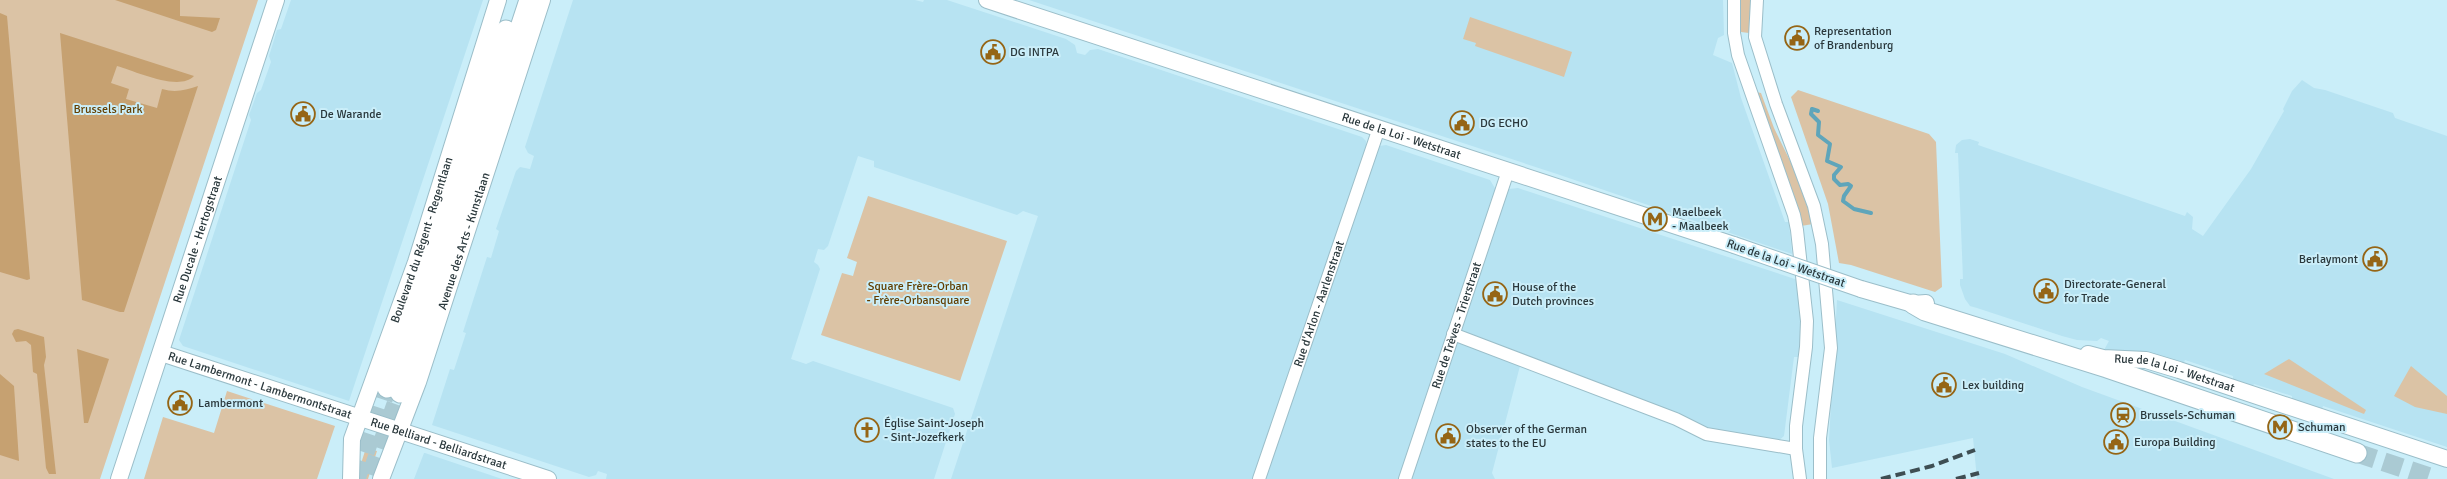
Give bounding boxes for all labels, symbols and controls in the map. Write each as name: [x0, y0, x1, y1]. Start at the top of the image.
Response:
place label: Representation of Brandenburg: [1814, 24, 1893, 53]
public building icon: Representation of Brandenburg: [1784, 25, 1810, 51]
public building icon: DG INTPA: [980, 39, 1006, 65]
place label: DG INTPA: [1010, 45, 1060, 60]
public building icon: De Warande: [290, 101, 316, 127]
park label: Brussels Park: [73, 102, 143, 117]
place label: De Warande: [320, 107, 382, 122]
street label: Rue de la Loi - Wetstraat: [1340, 110, 1463, 163]
public building icon: DG ECHO: [1449, 110, 1475, 136]
place label: DG ECHO: [1480, 116, 1528, 131]
street label: Boulevard du Régent - Regentlaan: [388, 155, 456, 325]
street label: Avenue des Arts - Kunstlaan: [435, 171, 493, 312]
street label: Rue Ducale - Hertogstraat: [170, 174, 226, 305]
place label: Maelbeek - Maalbeek: [1672, 205, 1729, 234]
metro station icon: Maelbeek - Maalbeek: [1642, 206, 1668, 232]
street label: Rue de la Loi - Wetstraat: [1725, 236, 1847, 291]
street label: Rue d'Arlon - Aarlenstraat: [1291, 239, 1348, 369]
public building icon: Berlaymont: [2362, 246, 2388, 272]
place label: Berlaymont: [2299, 252, 2358, 267]
street label: Rue de Trèves - Trierstraat: [1429, 260, 1485, 391]
place label: Directorate-General for Trade: [2064, 277, 2166, 306]
public building icon: Directorate-General for Trade: [2033, 278, 2059, 304]
park label: Square Frère-Orban - Frère-Orbansquare: [866, 279, 970, 308]
place label: House of the Dutch provinces: [1512, 280, 1594, 309]
public building icon: House of the Dutch provinces: [1482, 281, 1508, 307]
street label: Rue Lambermont - Lambermontstraat: [167, 349, 353, 421]
street label: Rue de la Loi - Wetstraat: [2114, 352, 2236, 396]
public building icon: Lex building: [1931, 372, 1957, 398]
place label: Lex building: [1962, 378, 2024, 393]
public building icon: Lambermont: [167, 390, 193, 416]
place label: Lambermont: [198, 396, 263, 410]
station icon: Brussels-Schuman: [2110, 402, 2136, 428]
place label: Brussels-Schuman: [2140, 408, 2235, 423]
metro station icon: Schuman: [2267, 414, 2293, 440]
street label: Rue Belliard - Belliardstraat: [369, 415, 508, 473]
place label: Église Saint-Joseph - Sint-Jozefkerk: [884, 416, 984, 445]
church icon: Église Saint-Joseph - Sint-Jozefkerk: [854, 417, 880, 443]
place label: Schuman: [2298, 420, 2346, 435]
place label: Observer of the German states to the EU: [1466, 422, 1587, 451]
public building icon: Observer of the German states to the EU: [1435, 423, 1461, 449]
public building icon: Europa Building: [2103, 429, 2129, 455]
place label: Europa Building: [2134, 435, 2216, 450]

